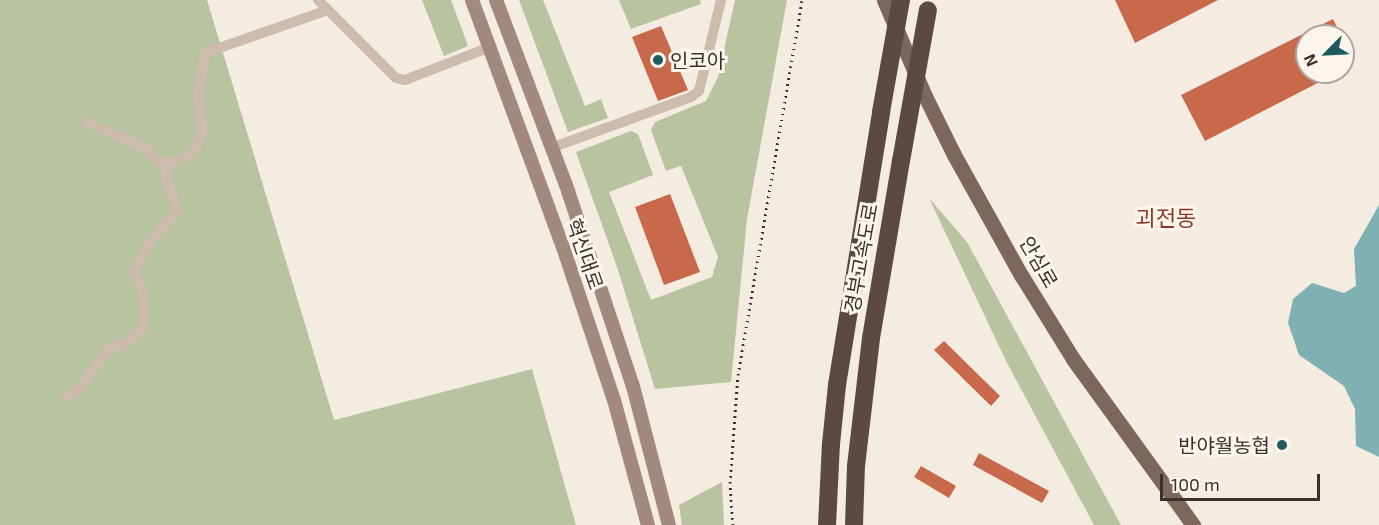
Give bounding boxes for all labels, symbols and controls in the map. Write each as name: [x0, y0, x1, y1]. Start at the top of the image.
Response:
north arrow: [1295, 24, 1355, 84]
place label: 인코아: [670, 48, 725, 72]
text: N: [1299, 52, 1321, 70]
marker: 인코아: [651, 53, 665, 67]
street label: 경부고속도로: [840, 202, 882, 314]
district label: 괴전동: [1136, 205, 1196, 231]
street label: 혁신대로: [562, 215, 608, 293]
street label: 안심로: [1015, 232, 1063, 292]
place label: 반야월농협: [1178, 433, 1270, 457]
marker: 반야월농협: [1275, 438, 1289, 452]
scale bar: [1163, 462, 1324, 500]
text: 100 m: [1171, 473, 1220, 495]

